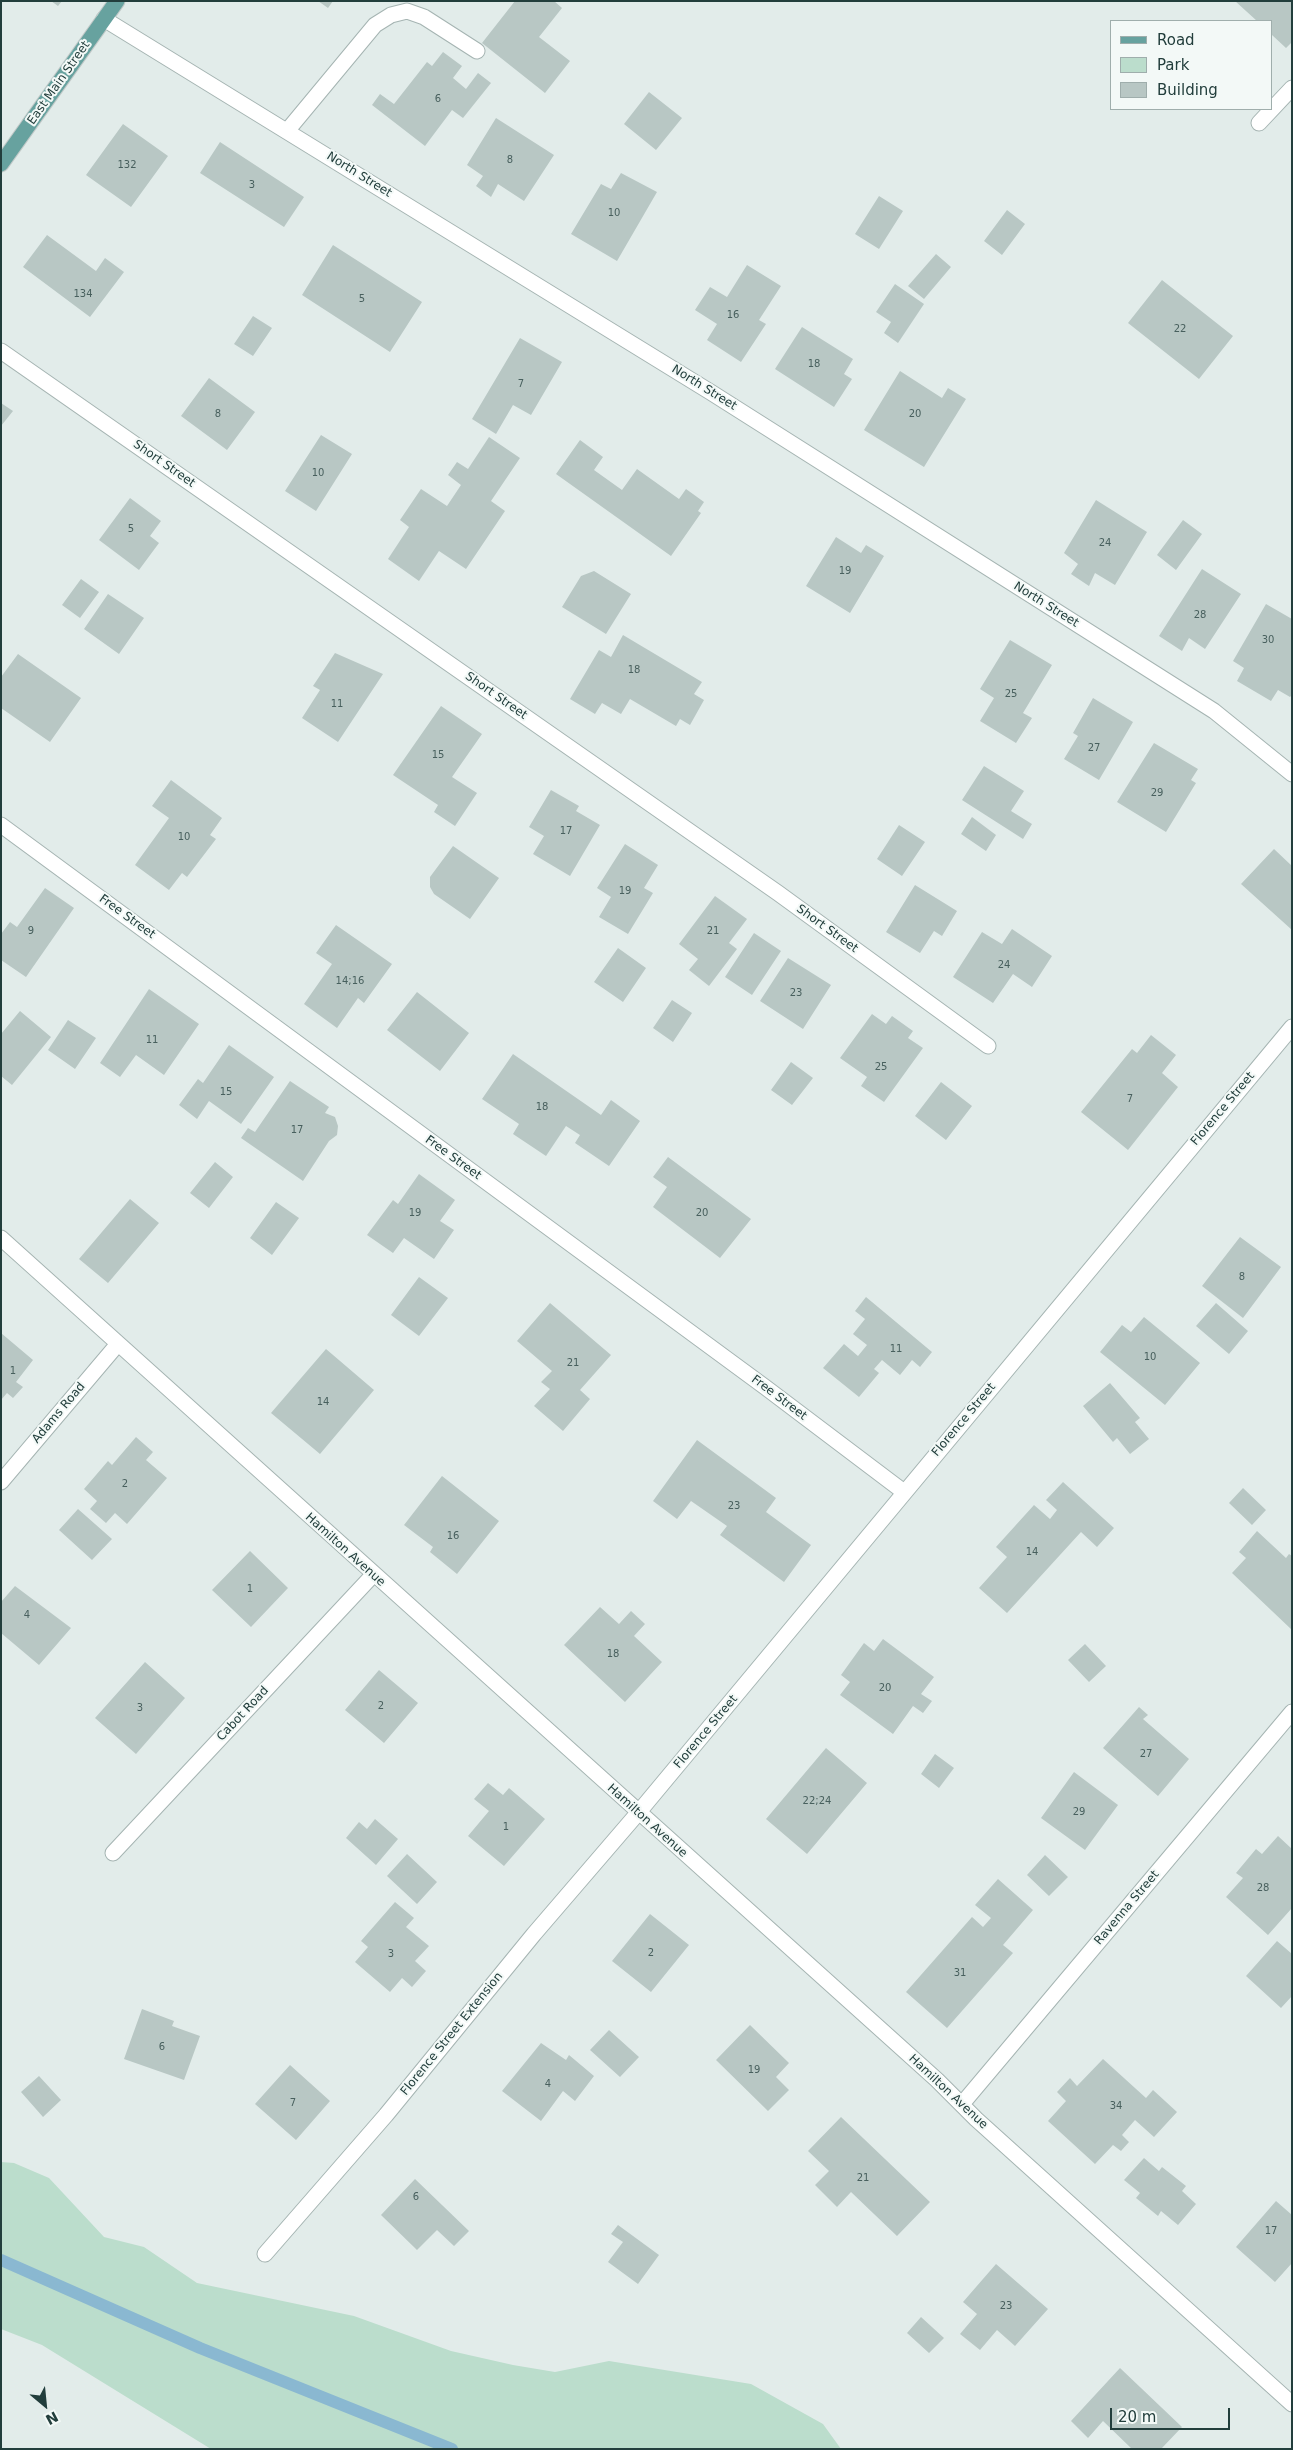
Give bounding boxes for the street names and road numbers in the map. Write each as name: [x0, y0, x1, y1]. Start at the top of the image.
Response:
street label: East Main Street: [25, 38, 93, 128]
street label: North Street: [324, 149, 394, 201]
street label: North Street: [669, 362, 739, 414]
street label: Short Street: [130, 437, 198, 491]
street label: North Street: [1011, 579, 1081, 631]
street label: Short Street: [462, 669, 530, 723]
street label: Free Street: [96, 892, 158, 942]
street label: Short Street: [793, 902, 861, 956]
street label: Florence Street: [1188, 1069, 1258, 1149]
street label: Free Street: [422, 1133, 484, 1183]
street label: Free Street: [748, 1372, 810, 1424]
street label: Adams Road: [29, 1380, 89, 1446]
street label: Florence Street: [929, 1380, 999, 1460]
street label: Hamilton Avenue: [302, 1510, 388, 1590]
street label: Cabot Road: [214, 1684, 272, 1744]
street label: Florence Street: [671, 1692, 741, 1772]
street label: Hamilton Avenue: [604, 1781, 690, 1861]
street label: Ravenna Street: [1092, 1868, 1162, 1948]
street label: Florence Street Extension: [398, 1970, 506, 2098]
street label: Hamilton Avenue: [906, 2052, 990, 2132]

